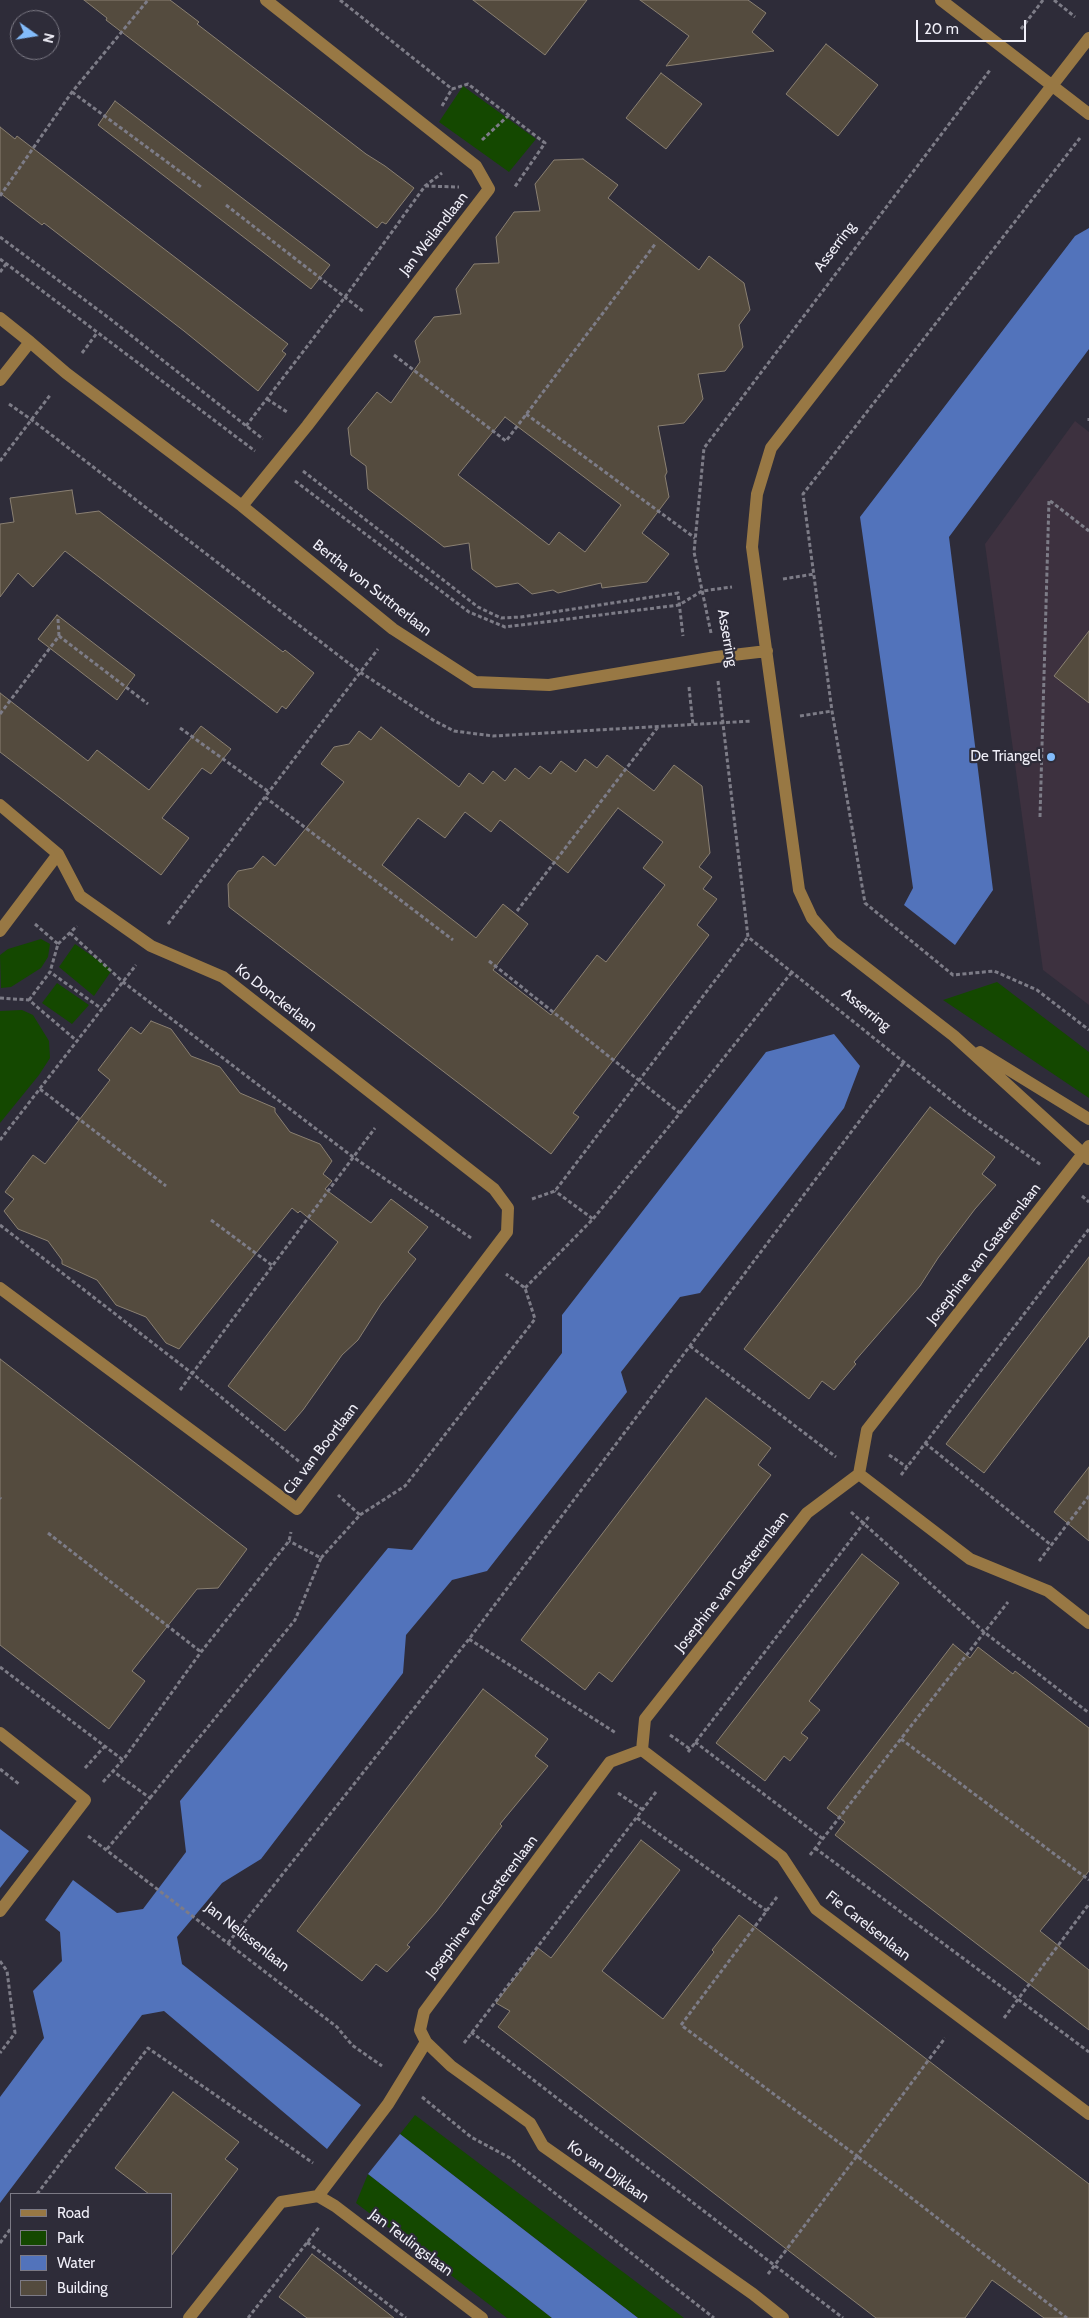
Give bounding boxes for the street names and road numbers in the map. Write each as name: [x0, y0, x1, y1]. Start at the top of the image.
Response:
street label: Jan Weilandlaan: [396, 189, 472, 279]
street label: Asserring: [810, 218, 860, 276]
street label: Bertha von Suttnerlaan: [309, 536, 435, 640]
street label: Asserring: [713, 608, 741, 668]
street label: Ko Donckerlaan: [231, 960, 321, 1036]
street label: Asserring: [838, 985, 894, 1035]
street label: Josephine van Gasterenlaan: [923, 1180, 1045, 1328]
street label: Cia van Boortlaan: [280, 1400, 362, 1498]
street label: Josephine van Gasterenlaan: [671, 1508, 793, 1656]
street label: Josephine van Gasterenlaan: [422, 1832, 542, 1982]
street label: Fie Carelsenlaan: [822, 1887, 914, 1965]
street label: Jan Nelissenlaan: [201, 1898, 293, 1976]
street label: Ko van Dijklaan: [563, 2137, 653, 2207]
street label: Jan Teulingslaan: [366, 2206, 456, 2280]

